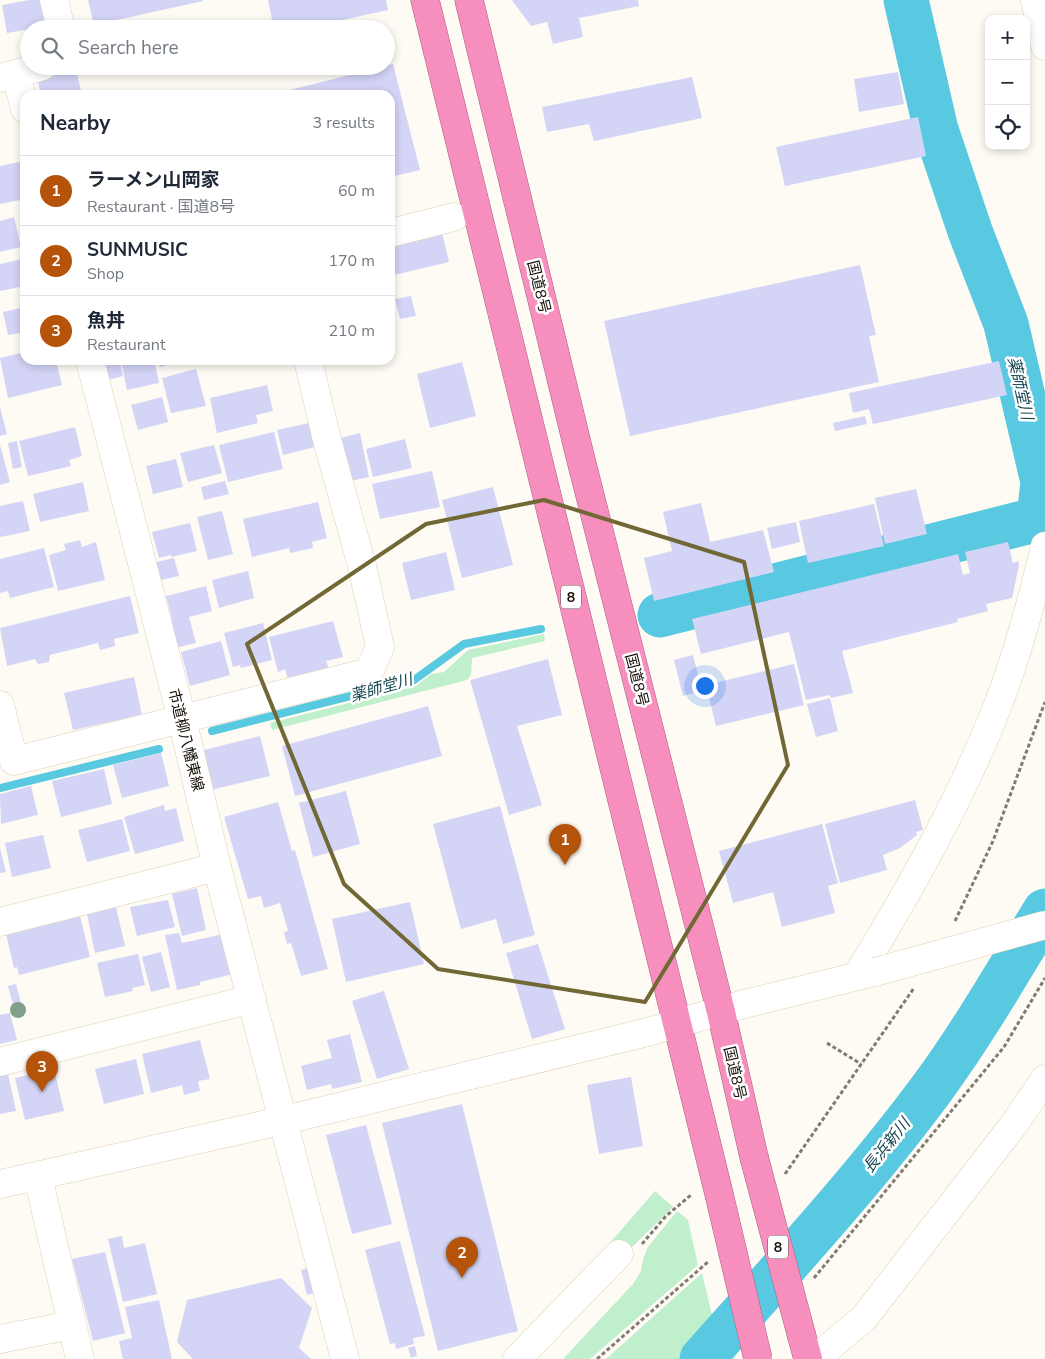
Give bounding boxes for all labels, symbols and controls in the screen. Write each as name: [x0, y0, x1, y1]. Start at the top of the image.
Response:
map controls: [985, 15, 1030, 150]
button: +: [985, 15, 1030, 60]
search box: [20, 20, 395, 75]
icon: search: [38, 34, 66, 62]
text: Search here: [78, 35, 179, 61]
button: −: [985, 60, 1030, 105]
button: locate: [985, 105, 1030, 150]
text: Nearby: [40, 109, 110, 137]
text: 3 results: [313, 112, 375, 134]
text: ラーメン山岡家: [87, 167, 219, 193]
text: 1: [51, 180, 61, 202]
text: 60 m: [338, 180, 375, 202]
text: Restaurant · 国道8号: [87, 196, 235, 218]
text: SUNMUSIC: [87, 237, 188, 263]
text: 2: [51, 250, 61, 272]
text: 170 m: [328, 250, 375, 272]
street label: 国道8号: [523, 258, 555, 316]
text: Shop: [87, 263, 124, 285]
text: 魚丼: [87, 308, 125, 334]
text: 3: [51, 320, 61, 342]
text: 210 m: [328, 320, 375, 342]
text: Restaurant: [87, 334, 166, 356]
water label: 薬師堂川: [1002, 355, 1038, 424]
road number: 8: [561, 586, 581, 608]
street label: 国道8号: [621, 651, 653, 709]
water label: 薬師堂川: [347, 668, 417, 707]
your location: [692, 673, 718, 699]
street label: 市道柳八幡東線: [164, 687, 208, 793]
pin: 1: [549, 824, 581, 865]
street label: 国道8号: [719, 1044, 751, 1102]
pin: 3: [26, 1051, 58, 1092]
water label: 長浜新川: [858, 1112, 917, 1177]
road number: 8: [768, 1236, 788, 1258]
pin: 2: [446, 1237, 478, 1278]

